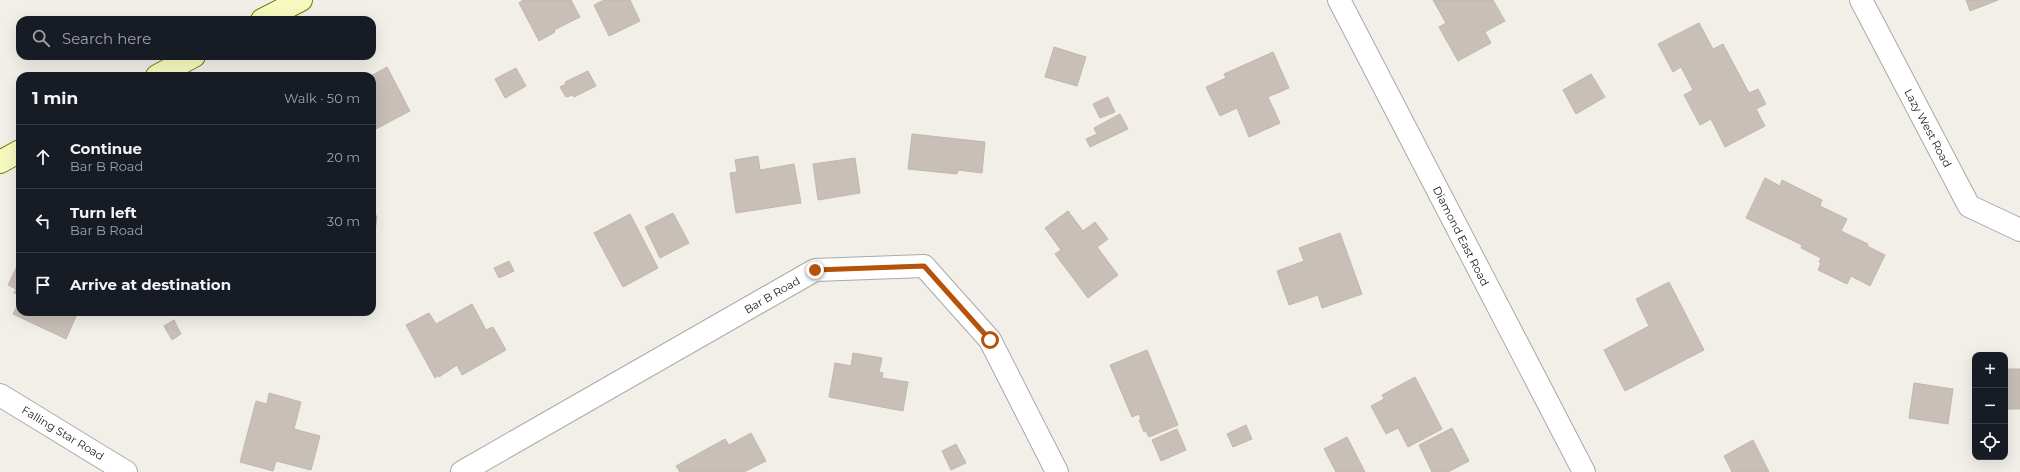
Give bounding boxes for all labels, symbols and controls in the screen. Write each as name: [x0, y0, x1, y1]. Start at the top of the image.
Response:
search box: [16, 16, 376, 60]
icon: search: [30, 27, 52, 49]
text: Search here: [62, 29, 151, 48]
street label: Lazy West Road: [1901, 86, 1955, 170]
text: 1 min: [32, 88, 78, 108]
text: Walk · 50 m: [284, 90, 360, 106]
text: Continue: [70, 139, 142, 158]
icon: ahead: [32, 146, 54, 168]
text: 20 m: [327, 149, 360, 165]
text: Bar B Road: [70, 158, 143, 174]
street label: Diamond East Road: [1430, 184, 1492, 288]
text: Turn left: [70, 203, 137, 222]
icon: left: [32, 210, 54, 232]
text: 30 m: [327, 213, 360, 229]
text: Bar B Road: [70, 222, 143, 238]
route end: [806, 261, 824, 279]
street label: Bar B Road: [742, 273, 802, 317]
icon: arrive: [32, 274, 54, 296]
text: Arrive at destination: [70, 275, 231, 294]
route start: [981, 331, 999, 349]
map controls: [1972, 352, 2008, 460]
button: +: [1972, 352, 2008, 388]
button: −: [1972, 388, 2008, 424]
street label: Falling Star Road: [19, 403, 107, 463]
button: locate: [1972, 424, 2008, 460]

